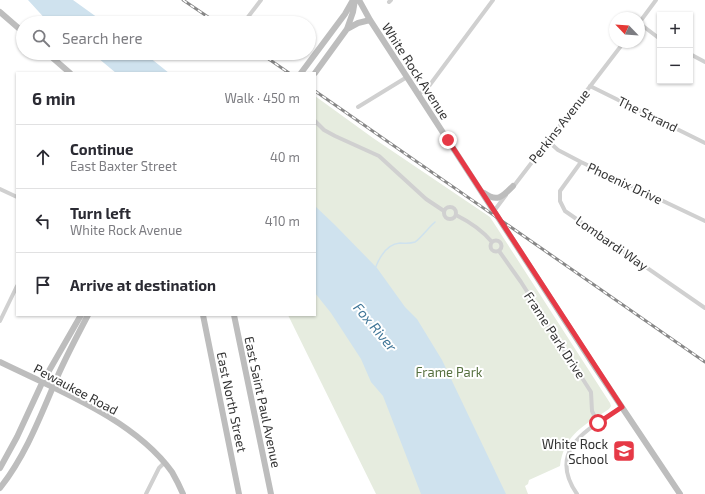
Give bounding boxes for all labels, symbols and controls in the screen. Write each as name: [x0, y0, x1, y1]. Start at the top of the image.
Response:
north arrow: [609, 12, 645, 48]
map controls: [657, 12, 693, 84]
button: +: [657, 12, 693, 48]
search box: [16, 16, 316, 60]
street label: White Rock Avenue: [379, 20, 453, 122]
icon: search: [30, 27, 52, 49]
text: Search here: [62, 29, 143, 47]
button: −: [657, 48, 693, 84]
street label: Perkins Avenue: [525, 86, 593, 166]
text: 6 min: [32, 88, 76, 108]
text: Walk · 450 m: [224, 90, 300, 106]
street label: The Strand: [615, 93, 681, 135]
route end: [439, 131, 457, 149]
text: Continue: [70, 140, 133, 158]
icon: ahead: [32, 146, 54, 168]
text: 40 m: [270, 149, 300, 165]
text: East Baxter Street: [70, 158, 177, 174]
street label: Phoenix Drive: [585, 159, 665, 207]
text: Turn left: [70, 204, 131, 222]
icon: left: [32, 210, 54, 232]
street label: Lombardi Way: [573, 212, 651, 274]
text: 410 m: [265, 213, 300, 229]
text: White Rock Avenue: [70, 222, 182, 238]
icon: arrive: [32, 274, 54, 296]
text: Arrive at destination: [70, 276, 216, 294]
street label: Frame Park Drive: [521, 288, 589, 382]
water label: Fox River: [350, 299, 401, 355]
street label: East Saint Paul Avenue: [241, 335, 285, 469]
street label: East North Street: [214, 350, 250, 454]
street label: Pewaukee Road: [31, 360, 121, 418]
park label: Frame Park: [416, 364, 483, 380]
route start: [589, 414, 607, 432]
place label: White Rock School: [542, 436, 608, 467]
school or university icon: White Rock School: [611, 438, 637, 464]

